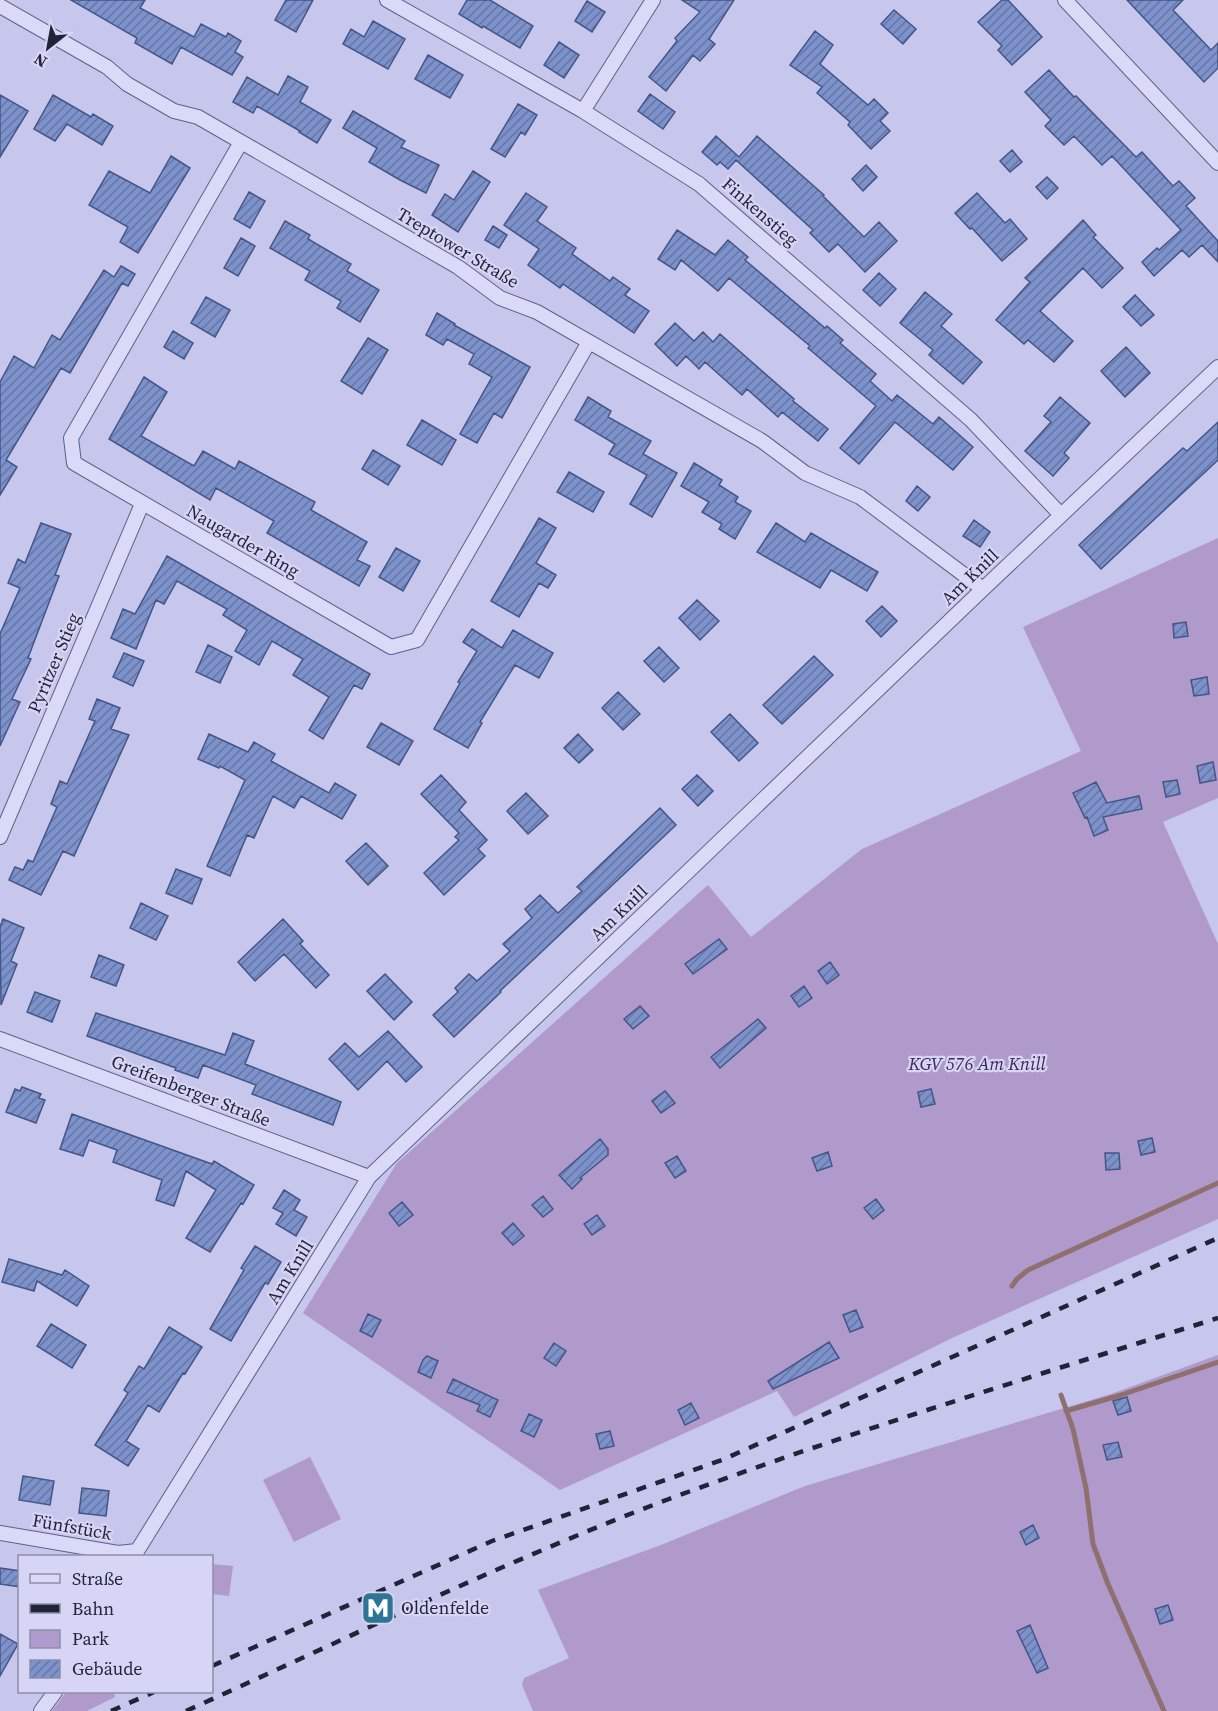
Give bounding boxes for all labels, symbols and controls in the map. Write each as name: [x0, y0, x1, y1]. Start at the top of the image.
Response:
north arrow: [18, 18, 78, 78]
text: N: [29, 48, 51, 73]
street label: Finkenstieg: [717, 171, 804, 252]
street label: Treptower Straße: [392, 201, 524, 294]
street label: Naugarder Ring: [182, 498, 304, 583]
street label: Am Knill: [935, 543, 1004, 610]
street label: Pyritzer Stieg: [21, 609, 86, 717]
street label: Am Knill: [584, 879, 653, 946]
street label: Greifenberger Straße: [108, 1049, 274, 1132]
park label: KGV 576 Am Knill: [907, 1051, 1046, 1076]
street label: Am Knill: [260, 1235, 319, 1309]
street label: Fünfstück: [30, 1507, 114, 1546]
legend: [18, 1555, 213, 1693]
text: Straße: [72, 1566, 123, 1591]
metro station icon: Oldenfelde: [360, 1590, 396, 1626]
place label: Oldenfelde: [401, 1595, 489, 1620]
text: Bahn: [72, 1596, 114, 1621]
text: Park: [72, 1626, 109, 1651]
text: Gebäude: [72, 1656, 143, 1681]

